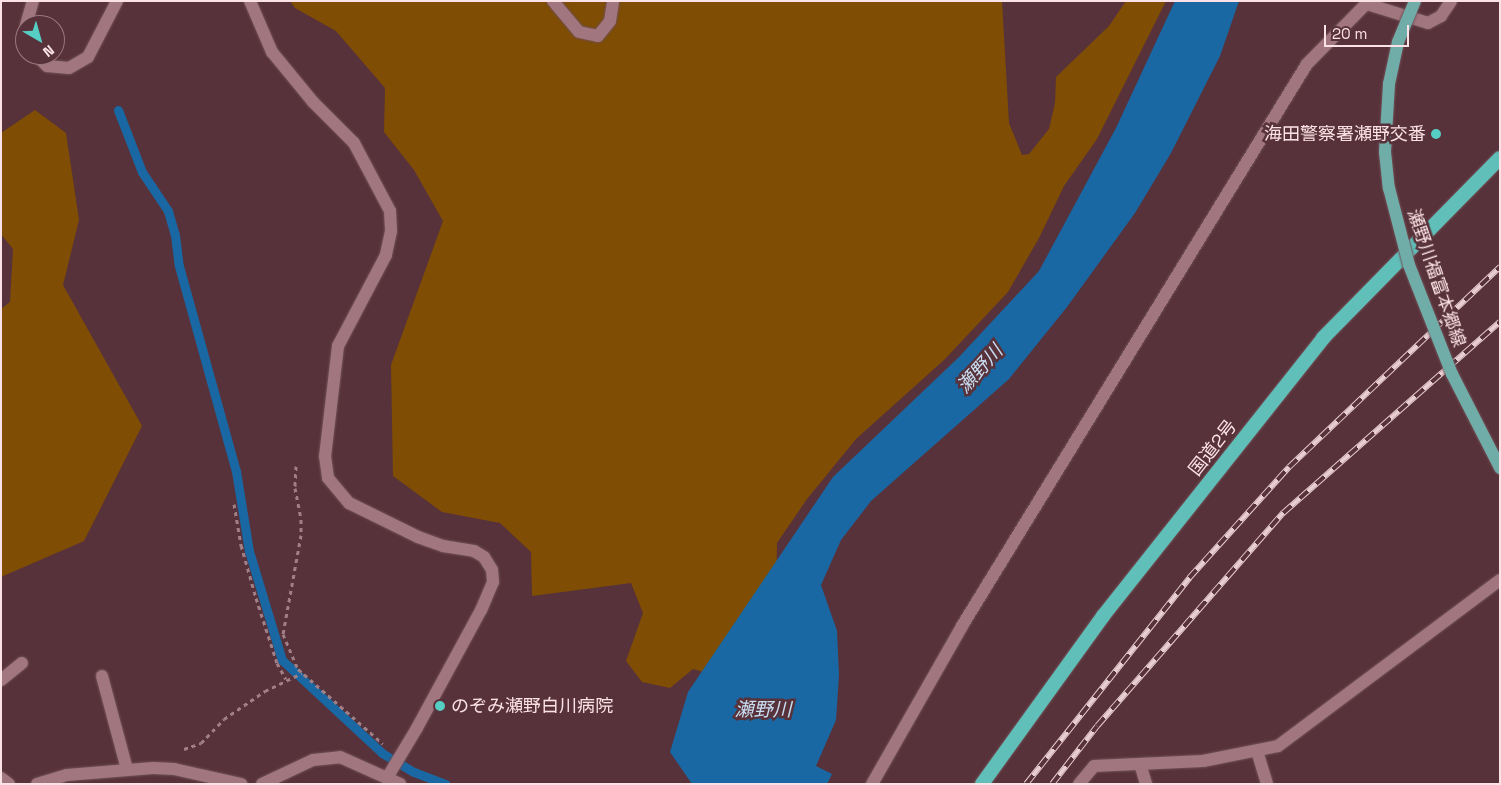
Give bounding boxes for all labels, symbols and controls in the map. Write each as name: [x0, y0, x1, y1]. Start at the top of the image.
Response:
north arrow: [15, 15, 65, 65]
scale bar: [1326, 15, 1411, 47]
text: 20 m: [1332, 24, 1367, 43]
text: N: [39, 41, 58, 61]
place label: 海田警察署瀬野交番: [1264, 123, 1426, 145]
marker: 海田警察署瀬野交番: [1430, 128, 1442, 140]
street label: 瀬野川福富本郷線: [1402, 206, 1470, 350]
water label: 瀬野川: [952, 340, 1008, 398]
street label: 国道2号: [1185, 416, 1241, 480]
place label: のぞみ瀬野白川病院: [451, 695, 613, 717]
marker: のぞみ瀬野白川病院: [433, 699, 447, 713]
water label: 瀬野川: [735, 699, 791, 721]

